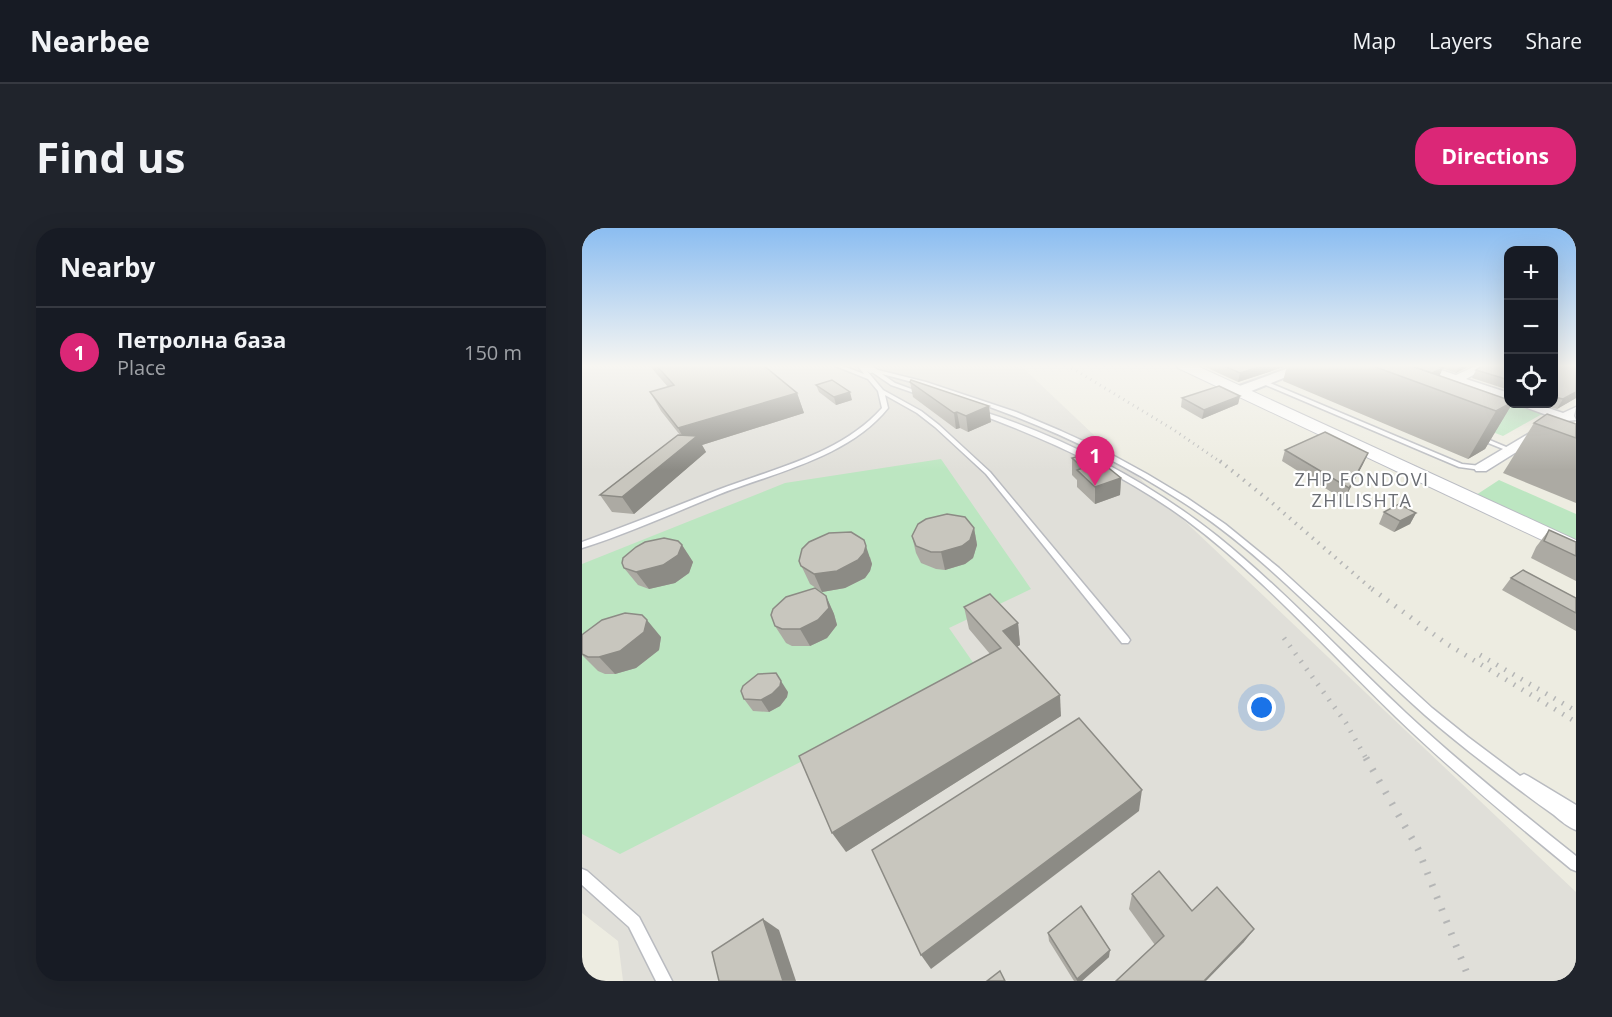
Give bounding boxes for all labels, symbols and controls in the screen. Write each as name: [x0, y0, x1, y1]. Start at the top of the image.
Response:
text: Nearbee: [30, 22, 150, 60]
text: Map: [1353, 27, 1396, 55]
text: Layers: [1429, 27, 1493, 55]
text: Share: [1526, 27, 1582, 55]
button: Directions: [1415, 127, 1576, 185]
text: Find us: [36, 128, 185, 185]
map controls: [1504, 246, 1558, 408]
button: +: [1504, 246, 1558, 300]
text: Nearby: [60, 249, 155, 285]
button: −: [1504, 300, 1558, 354]
text: Петролна база: [117, 324, 286, 354]
text: 1: [74, 339, 85, 366]
text: 150 m: [464, 339, 522, 366]
text: Place: [117, 354, 166, 381]
button: locate: [1504, 354, 1558, 408]
pin: 1: [1076, 436, 1114, 486]
district label: ZHP FONDOVI ZHILISHTA: [1294, 467, 1430, 512]
your location: [1247, 693, 1276, 722]

